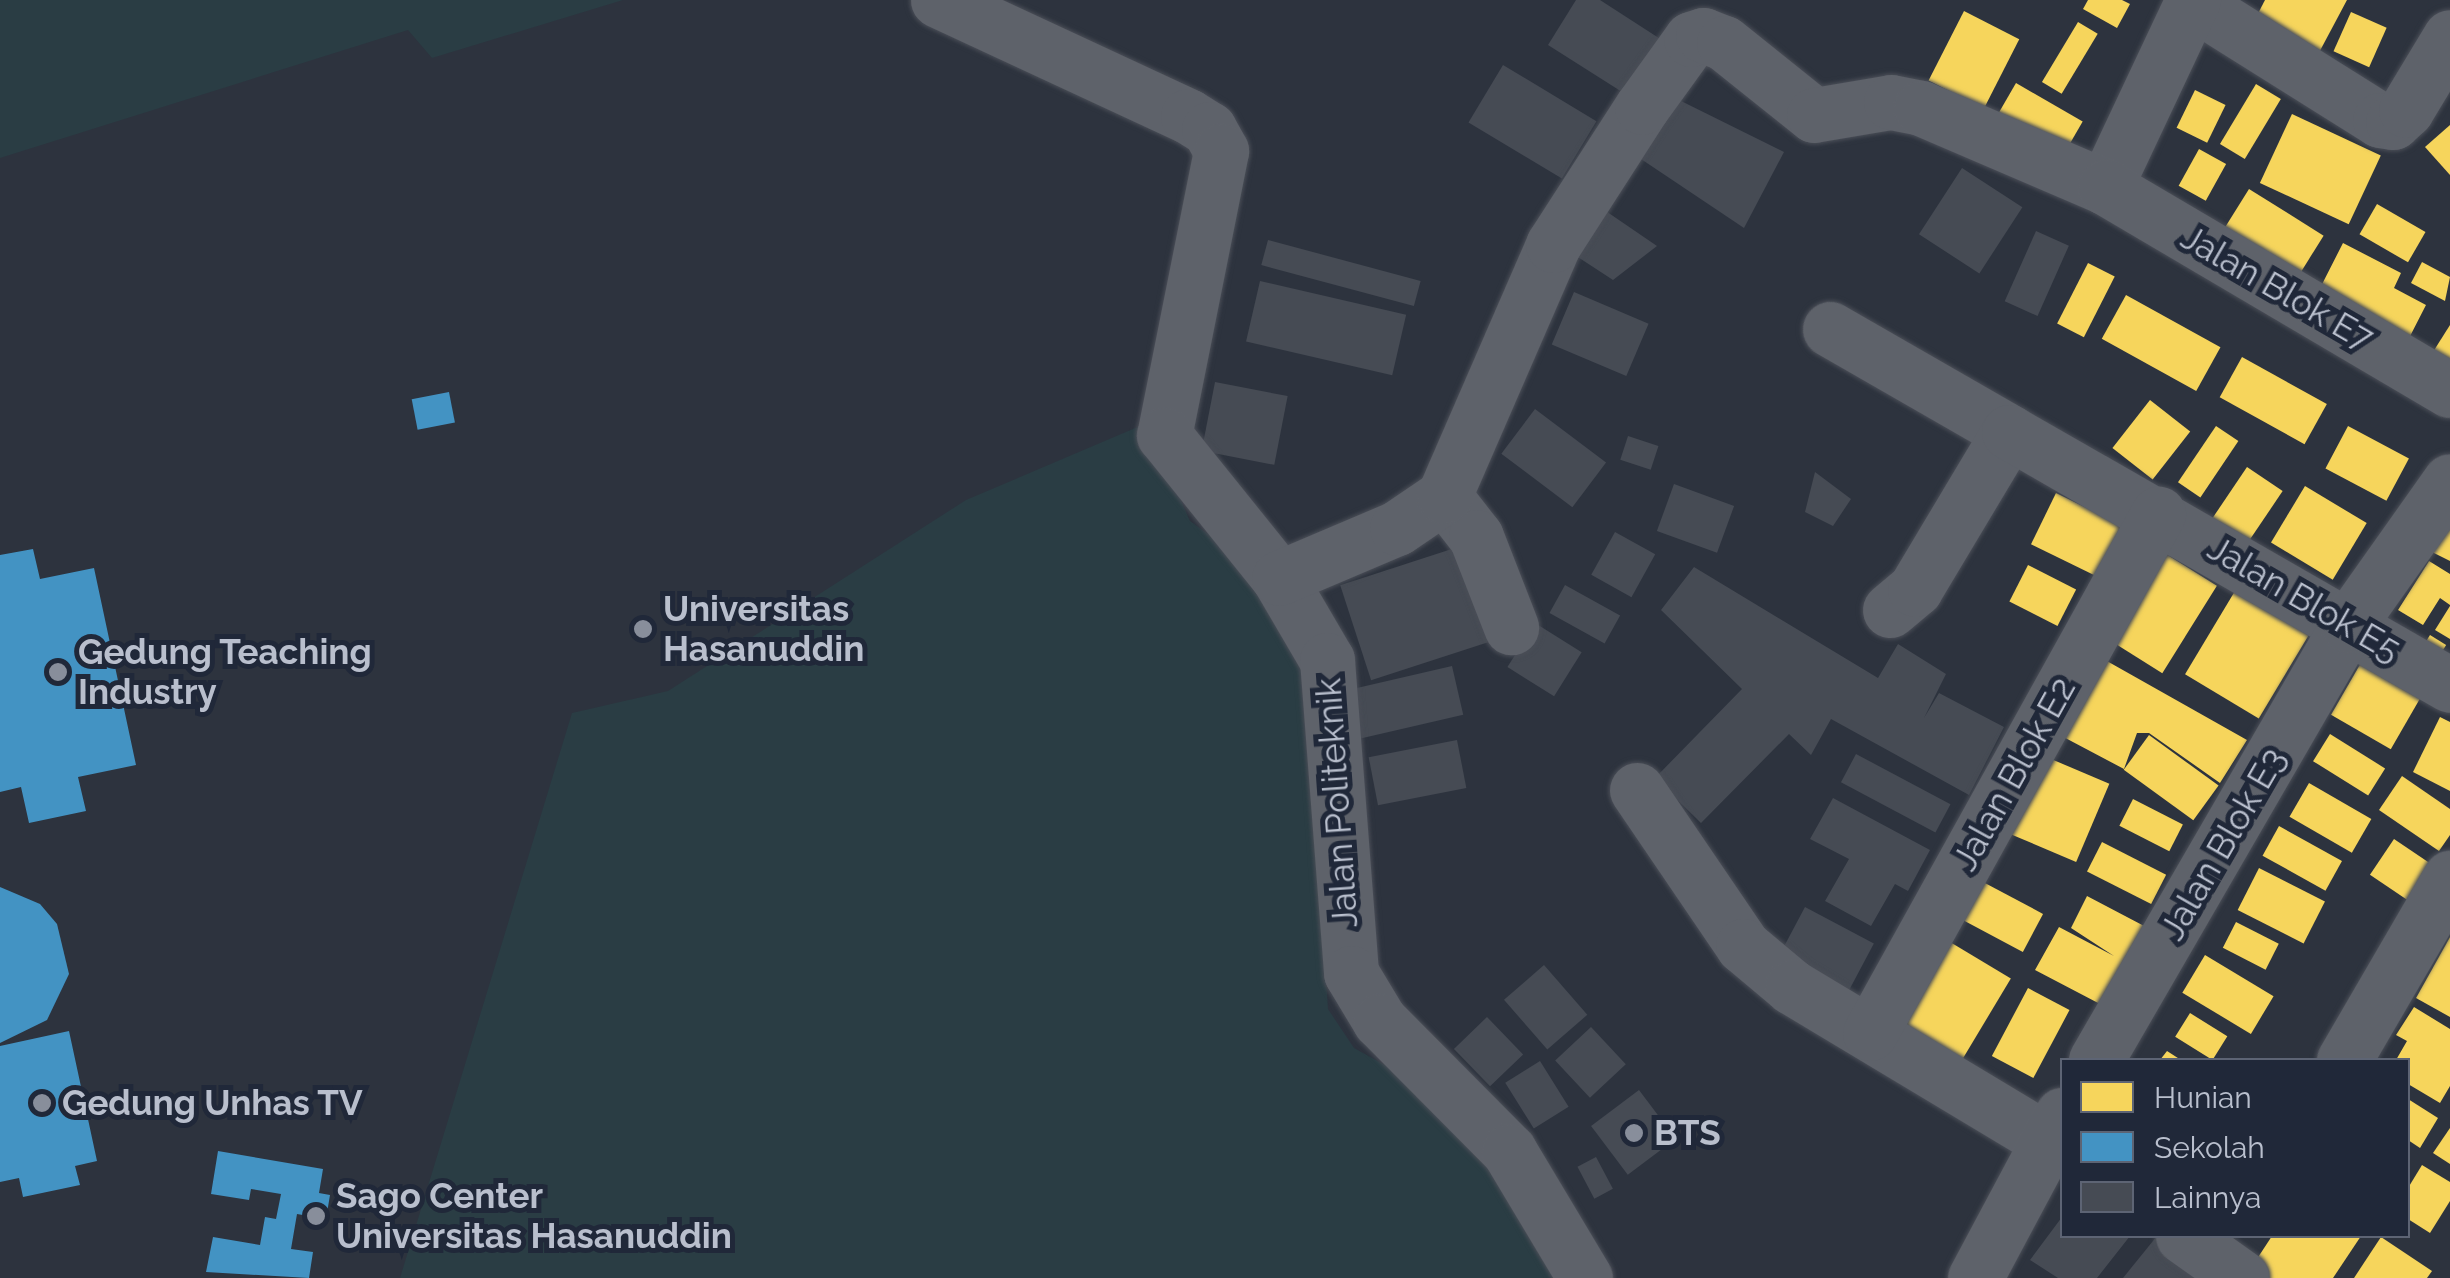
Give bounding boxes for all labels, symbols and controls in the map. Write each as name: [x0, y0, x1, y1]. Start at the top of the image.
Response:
street label: Jalan Blok E7: [2174, 216, 2380, 360]
street label: Jalan Blok E5: [2200, 527, 2408, 671]
place label: Universitas Hasanuddin: [663, 588, 864, 670]
marker: Universitas Hasanuddin: [632, 618, 654, 640]
place label: Gedung Teaching Industry: [78, 631, 373, 713]
marker: Gedung Teaching Industry: [47, 661, 69, 683]
street label: Jalan Blok E2: [1944, 670, 2084, 878]
street label: Jalan Politeknik: [1307, 677, 1367, 929]
street label: Jalan Blok E3: [2151, 741, 2295, 947]
legend: [2060, 1058, 2410, 1238]
text: Hunian: [2154, 1080, 2252, 1115]
place label: Gedung Unhas TV: [62, 1082, 364, 1124]
marker: Gedung Unhas TV: [31, 1092, 53, 1114]
place label: BTS: [1654, 1112, 1721, 1154]
marker: BTS: [1623, 1122, 1645, 1144]
text: Sekolah: [2154, 1130, 2265, 1165]
place label: Sago Center Universitas Hasanuddin: [336, 1175, 732, 1257]
text: Lainnya: [2154, 1180, 2261, 1215]
marker: Sago Center Universitas Hasanuddin: [305, 1205, 327, 1227]

